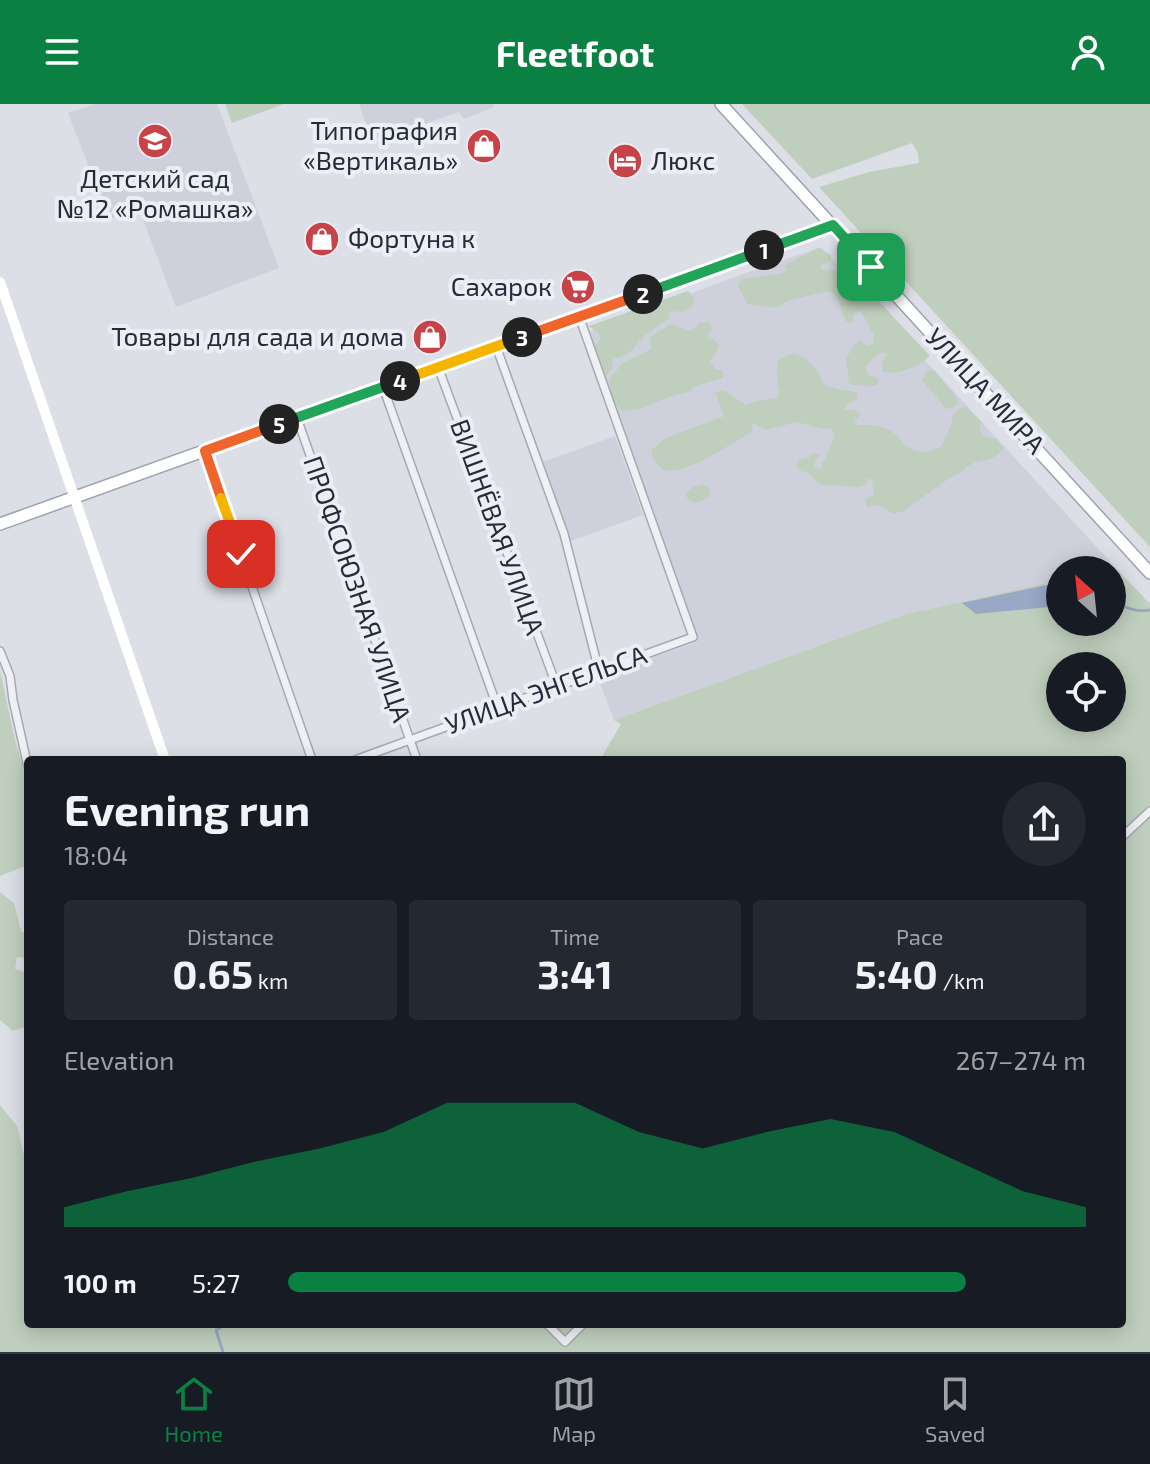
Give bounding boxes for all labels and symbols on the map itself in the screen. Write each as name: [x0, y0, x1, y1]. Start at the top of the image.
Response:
place label: Типография «Вертикаль»: [303, 114, 458, 175]
school or university icon: Детский сад №12 «Ромашка»: [136, 122, 174, 160]
shop icon: Типография «Вертикаль»: [465, 127, 503, 165]
hotel icon: Люкс: [606, 142, 644, 180]
place label: Люкс: [651, 144, 715, 175]
place label: Детский сад №12 «Ромашка»: [57, 162, 253, 223]
shop icon: Фортуна к: [303, 220, 341, 258]
place label: Фортуна к: [348, 222, 475, 254]
pin: 1: [744, 230, 784, 270]
pin: [837, 233, 905, 301]
supermarket icon: Сахарок: [559, 268, 597, 306]
place label: Сахарок: [451, 270, 552, 301]
pin: 2: [623, 274, 663, 314]
pin: 3: [502, 317, 542, 357]
shop icon: Товары для сада и дома: [411, 318, 449, 356]
place label: Товары для сада и дома: [111, 320, 404, 351]
street label: УЛИЦА МИРА: [920, 321, 1052, 459]
pin: 4: [380, 361, 420, 401]
pin: 5: [259, 404, 299, 444]
street label: ВИШНЁВАЯ УЛИЦА: [445, 415, 552, 638]
street label: ПРОФСОЮЗНАЯ УЛИЦА: [298, 451, 419, 726]
pin: [207, 520, 275, 588]
north arrow: [1046, 556, 1126, 636]
street label: УЛИЦА ЭНГЕЛЬСА: [441, 638, 650, 739]

